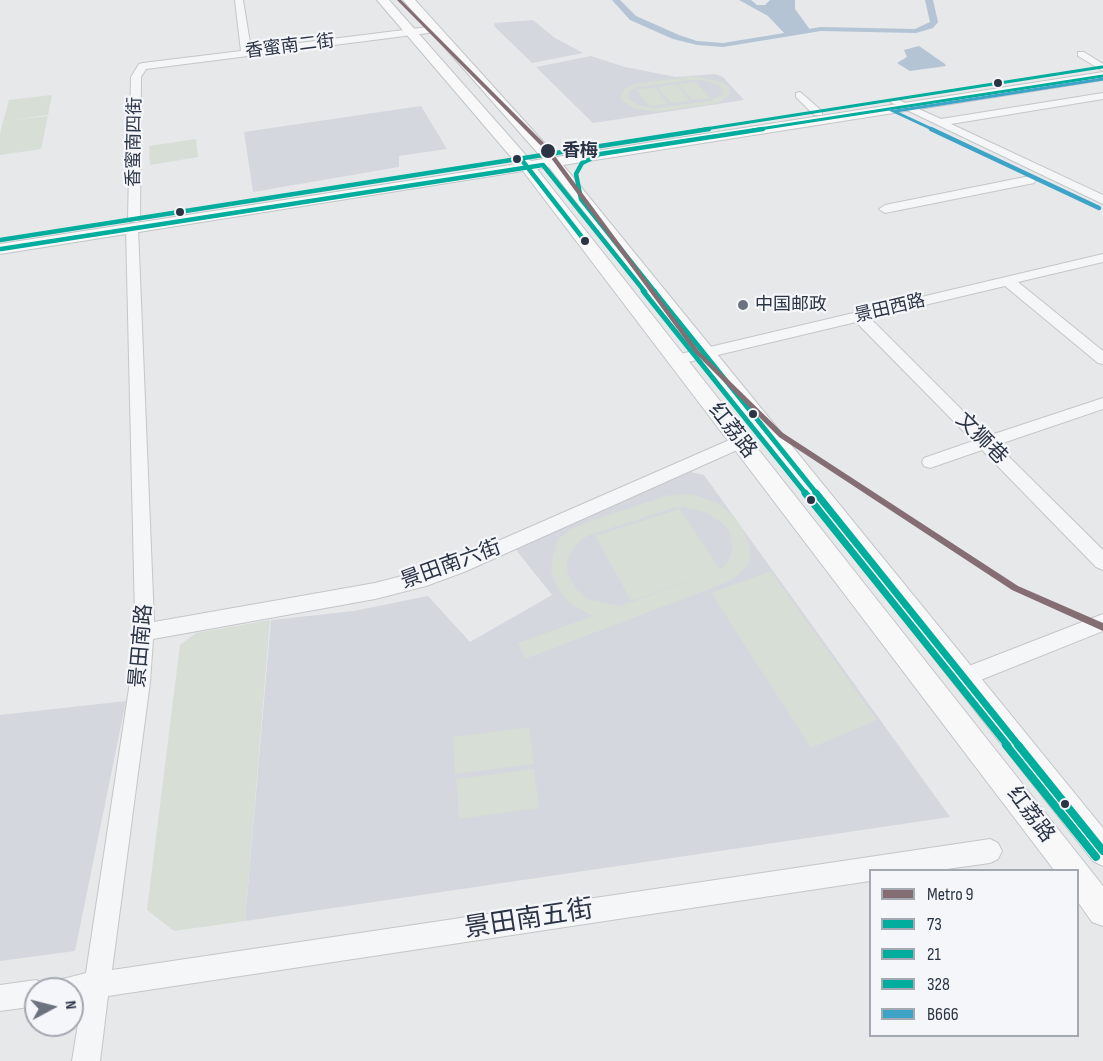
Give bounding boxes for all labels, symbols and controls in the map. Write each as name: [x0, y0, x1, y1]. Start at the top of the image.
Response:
street label: 香蜜南二街: [244, 31, 336, 63]
unlabelled marker: [992, 77, 1004, 89]
street label: 香蜜南四街: [123, 97, 147, 187]
place label: 香梅: [562, 140, 598, 162]
marker: 香梅: [539, 142, 557, 160]
unlabelled marker: [511, 153, 523, 165]
unlabelled marker: [174, 206, 186, 218]
unlabelled marker: [579, 235, 591, 247]
street label: 景田西路: [852, 290, 928, 328]
place label: 中国邮政: [755, 294, 827, 316]
marker: 中国邮政: [736, 298, 750, 312]
street label: 红荔路: [703, 398, 761, 464]
unlabelled marker: [747, 408, 759, 420]
street label: 文狮巷: [950, 408, 1012, 470]
unlabelled marker: [805, 494, 817, 506]
street label: 景田南六街: [397, 535, 505, 595]
street label: 景田南路: [126, 603, 158, 689]
street label: 红荔路: [1001, 782, 1059, 848]
unlabelled marker: [1059, 798, 1071, 810]
legend: [869, 869, 1079, 1037]
text: Metro 9: [927, 884, 974, 905]
street label: 景田南五街: [462, 894, 596, 946]
text: 73: [927, 914, 942, 935]
text: 21: [927, 944, 941, 965]
text: 328: [927, 974, 950, 995]
north arrow: [24, 977, 84, 1037]
text: N: [60, 1000, 80, 1010]
text: B666: [927, 1004, 959, 1025]

